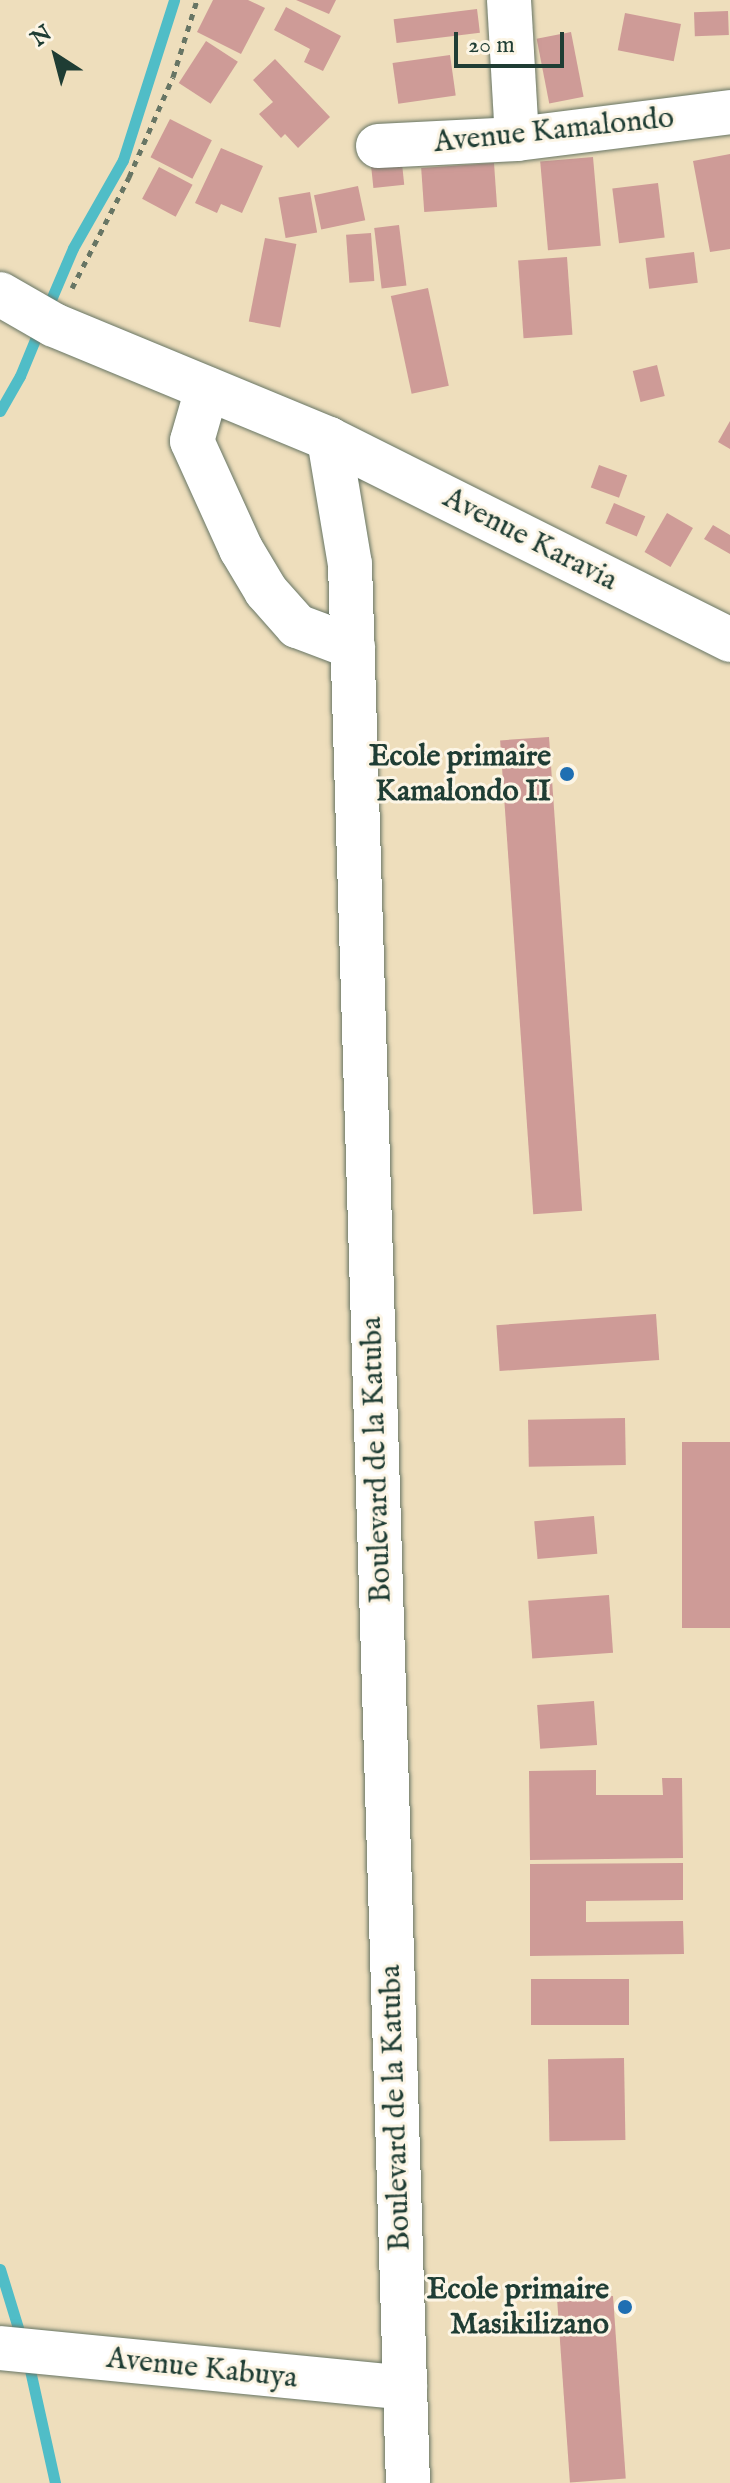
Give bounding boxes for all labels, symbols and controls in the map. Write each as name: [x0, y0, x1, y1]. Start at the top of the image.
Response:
north arrow: [16, 16, 96, 96]
scale bar: [458, 16, 568, 66]
text: N: [26, 20, 58, 54]
text: 20 m: [468, 30, 515, 61]
street label: Avenue Kamalondo: [432, 100, 676, 162]
street label: Avenue Karavia: [437, 481, 623, 599]
place label: Ecole primaire Kamalondo II: [369, 739, 551, 810]
marker: Ecole primaire Kamalondo II: [558, 765, 576, 783]
street label: Boulevard de la Katuba: [354, 1316, 400, 1604]
street label: Boulevard de la Katuba: [373, 1964, 419, 2252]
place label: Ecole primaire Masikilizano: [427, 2272, 609, 2342]
marker: Ecole primaire Masikilizano: [616, 2298, 634, 2316]
street label: Avenue Kabuya: [105, 2341, 299, 2397]

